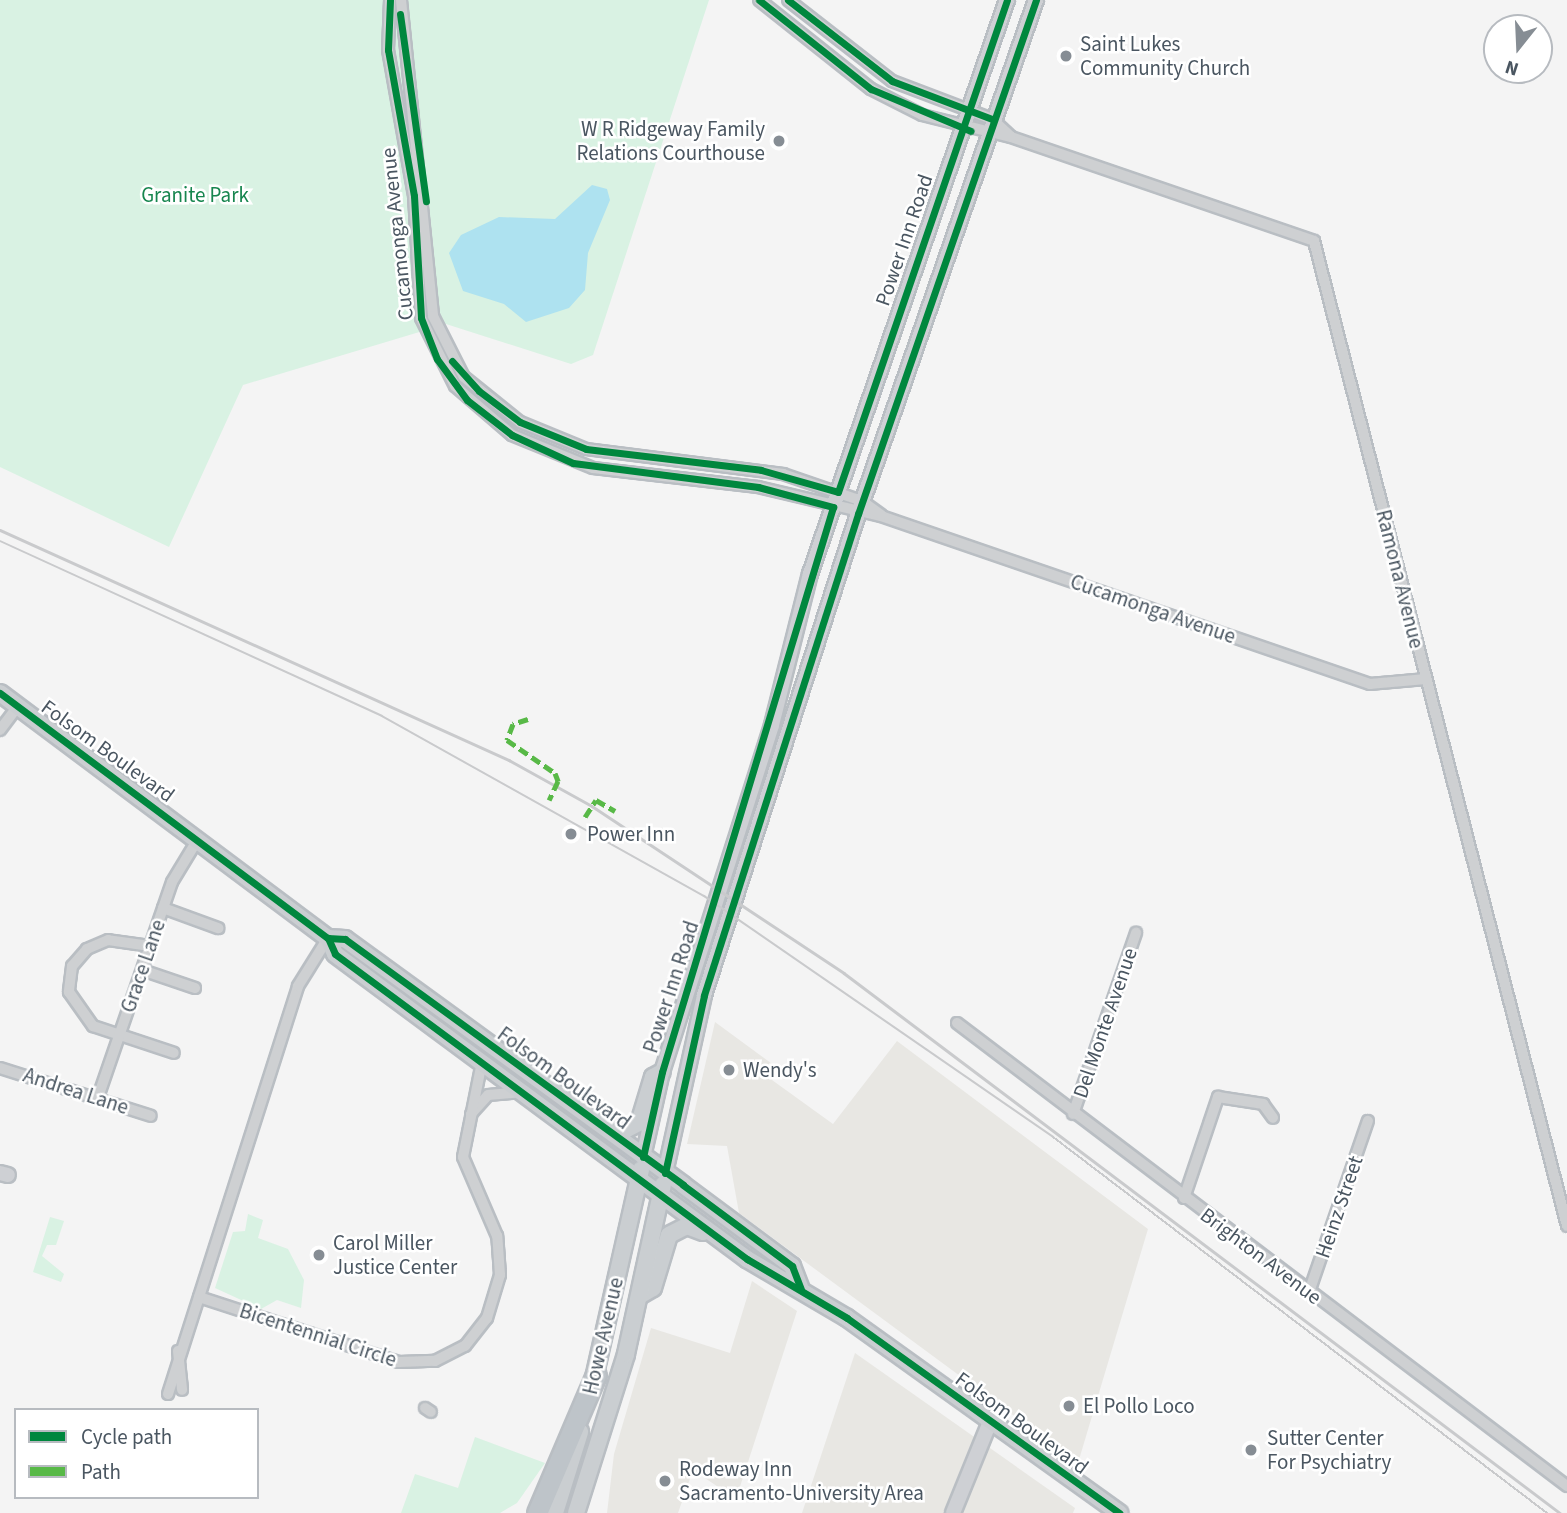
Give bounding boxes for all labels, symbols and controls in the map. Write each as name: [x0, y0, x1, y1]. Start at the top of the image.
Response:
north arrow: [1483, 14, 1553, 84]
place label: Saint Lukes Community Church: [1080, 31, 1250, 81]
marker: Saint Lukes Community Church: [1058, 48, 1074, 64]
text: N: [1502, 53, 1522, 82]
place label: W R Ridgeway Family Relations Courthouse: [576, 116, 765, 166]
marker: W R Ridgeway Family Relations Courthouse: [771, 133, 787, 149]
street label: Cucamonga Avenue: [375, 147, 419, 321]
street label: Power Inn Road: [870, 171, 938, 309]
park label: Granite Park: [141, 182, 249, 208]
street label: Ramona Avenue: [1371, 507, 1429, 651]
street label: Cucamonga Avenue: [1067, 569, 1239, 649]
street label: Folsom Boulevard: [37, 694, 179, 808]
place label: Power Inn: [587, 821, 675, 847]
marker: Power Inn: [561, 824, 581, 844]
street label: Grace Lane: [115, 916, 171, 1016]
street label: Power Inn Road: [638, 918, 704, 1056]
street label: Del Monte Avenue: [1068, 945, 1142, 1101]
street label: Folsom Boulevard: [493, 1021, 635, 1135]
place label: Wendy's: [743, 1057, 816, 1083]
street label: Andrea Lane: [20, 1062, 132, 1120]
marker: Wendy's: [721, 1062, 737, 1078]
street label: Heinz Street: [1310, 1153, 1368, 1261]
street label: Brighton Avenue: [1195, 1202, 1327, 1310]
place label: Carol Miller Justice Center: [333, 1230, 457, 1280]
marker: Carol Miller Justice Center: [311, 1247, 327, 1263]
street label: Howe Avenue: [577, 1275, 629, 1397]
street label: Bicentennial Circle: [236, 1298, 400, 1372]
street label: Folsom Boulevard: [951, 1366, 1093, 1480]
place label: El Pollo Loco: [1083, 1393, 1195, 1419]
marker: El Pollo Loco: [1061, 1398, 1077, 1414]
legend: [14, 1408, 259, 1499]
text: Cycle path: [81, 1422, 172, 1452]
place label: Sutter Center For Psychiatry: [1267, 1425, 1391, 1475]
marker: Sutter Center For Psychiatry: [1241, 1440, 1261, 1460]
place label: Rodeway Inn Sacramento-University Area: [679, 1456, 924, 1506]
text: Path: [81, 1457, 121, 1487]
marker: Rodeway Inn Sacramento-University Area: [657, 1473, 673, 1489]

